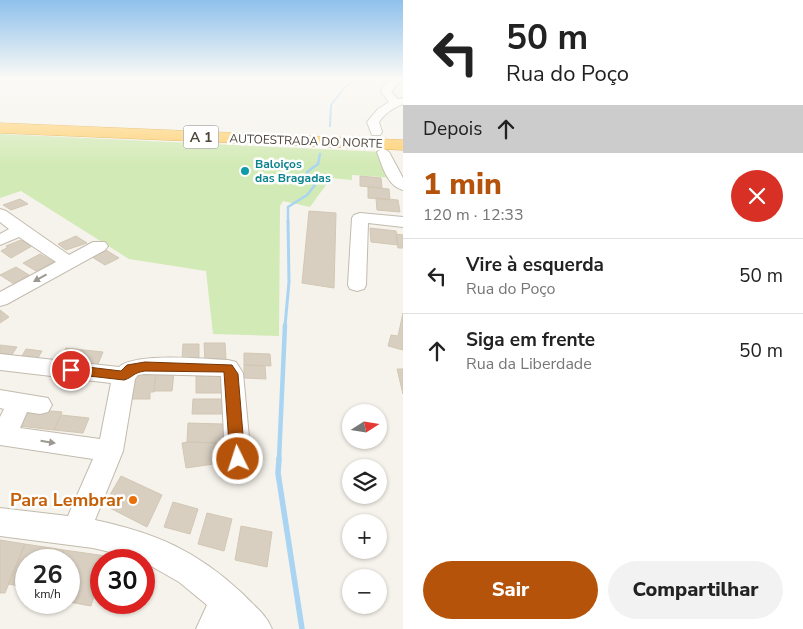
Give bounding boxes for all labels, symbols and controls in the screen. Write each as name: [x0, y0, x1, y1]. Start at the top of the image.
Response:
text: 50 m: [506, 14, 588, 61]
icon: left: [423, 20, 488, 85]
text: Rua do Poço: [506, 59, 629, 89]
icon: ahead: [492, 115, 520, 143]
text: Depois: [423, 116, 482, 142]
road number: A 1: [184, 125, 218, 148]
street label: AUTOESTRADA DO NORTE: [229, 130, 383, 152]
place label: Baloiços das Bragadas: [255, 156, 331, 186]
text: 1 min: [423, 164, 502, 205]
marker: Baloiços das Bragadas: [239, 165, 251, 177]
button: close: [731, 170, 783, 222]
text: 120 m · 12:33: [423, 204, 524, 226]
text: Vire à esquerda: [466, 252, 604, 278]
icon: left: [423, 262, 451, 290]
text: 50 m: [739, 263, 783, 289]
one-way arrow: [34, 273, 47, 282]
text: Rua do Poço: [466, 278, 555, 300]
text: Siga em frente: [466, 327, 595, 353]
icon: ahead: [423, 337, 451, 365]
text: 50 m: [739, 338, 783, 364]
pin: [50, 349, 92, 391]
text: Rua da Liberdade: [466, 353, 592, 375]
icon: arrive: [57, 356, 85, 384]
north arrow: [342, 404, 388, 449]
map controls: [342, 404, 387, 614]
position arrow: [211, 432, 263, 484]
one-way arrow: [41, 438, 57, 446]
button: layers: [342, 459, 387, 504]
place label: Para Lembrar: [10, 488, 123, 512]
marker: Para Lembrar: [127, 494, 139, 506]
button: +: [342, 514, 387, 559]
speed limit sign: 30: [90, 549, 155, 614]
text: 26: [32, 558, 63, 592]
button: Sair: [423, 561, 598, 619]
button: Compartilhar: [608, 561, 783, 619]
button: −: [342, 569, 387, 614]
text: km/h: [34, 586, 61, 602]

